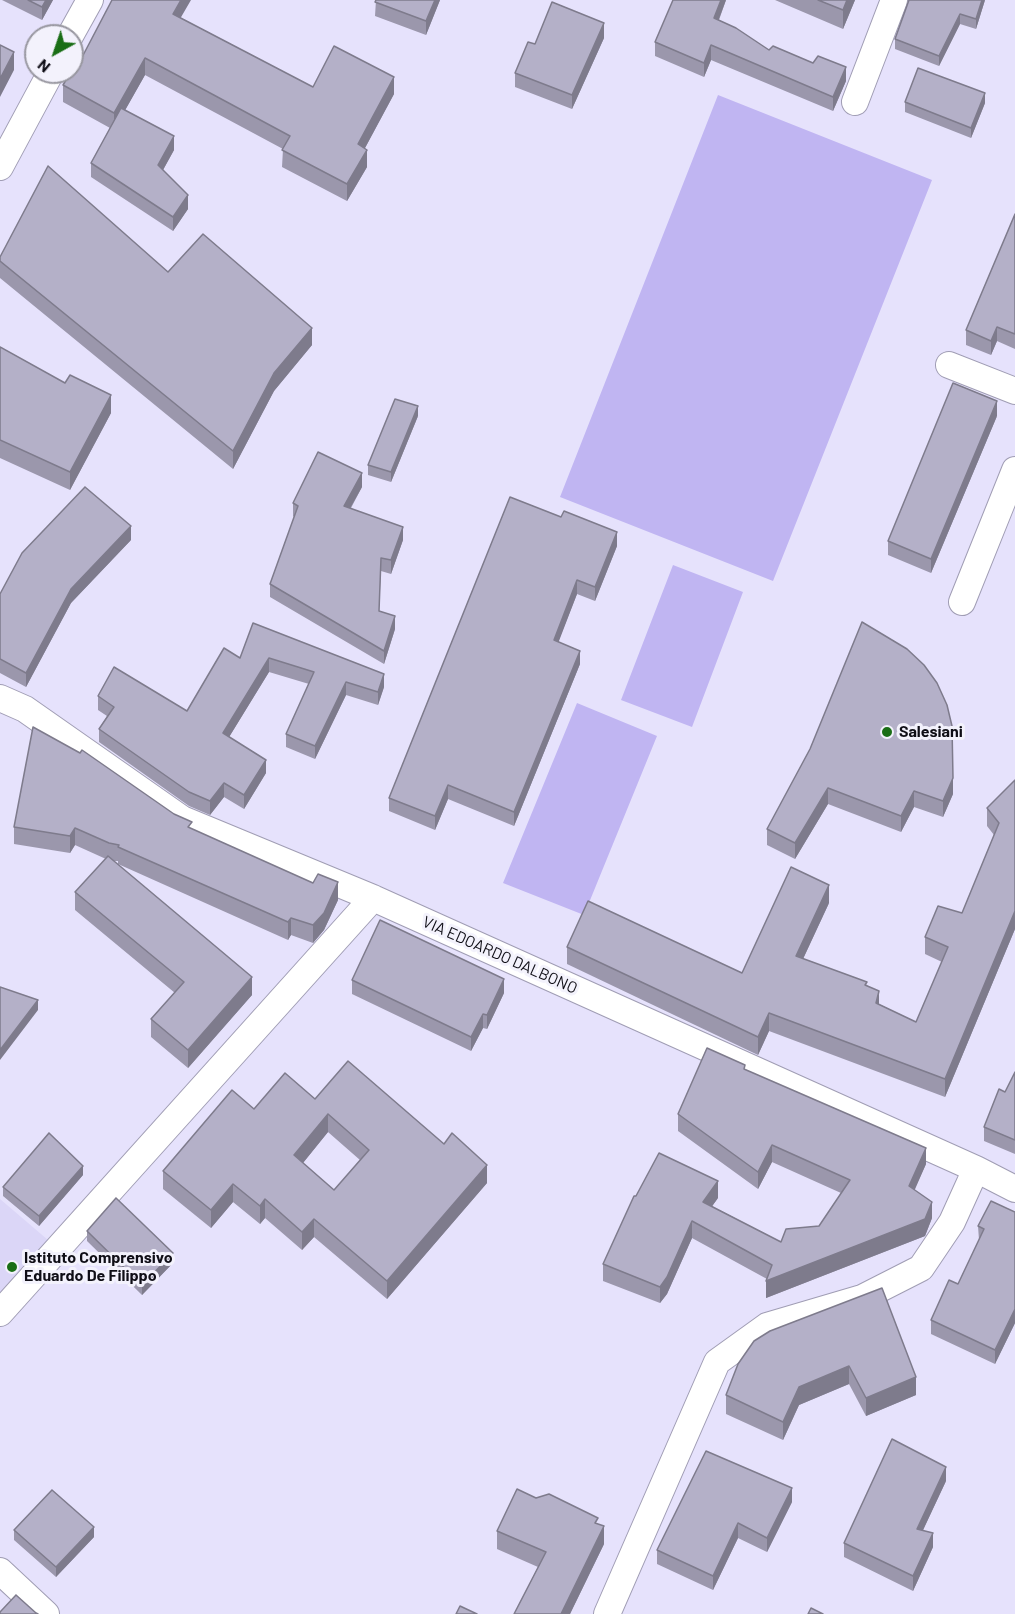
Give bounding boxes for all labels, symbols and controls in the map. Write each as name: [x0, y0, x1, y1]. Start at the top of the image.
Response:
north arrow: [24, 24, 84, 84]
text: N: [33, 56, 54, 77]
place label: Salesiani: [899, 722, 963, 742]
marker: Salesiani: [880, 725, 894, 739]
street label: VIA EDOARDO DALBONO: [420, 912, 580, 998]
place label: Istituto Comprensivo Eduardo De Filippo: [24, 1248, 173, 1286]
marker: Istituto Comprensivo Eduardo De Filippo: [5, 1260, 19, 1274]

